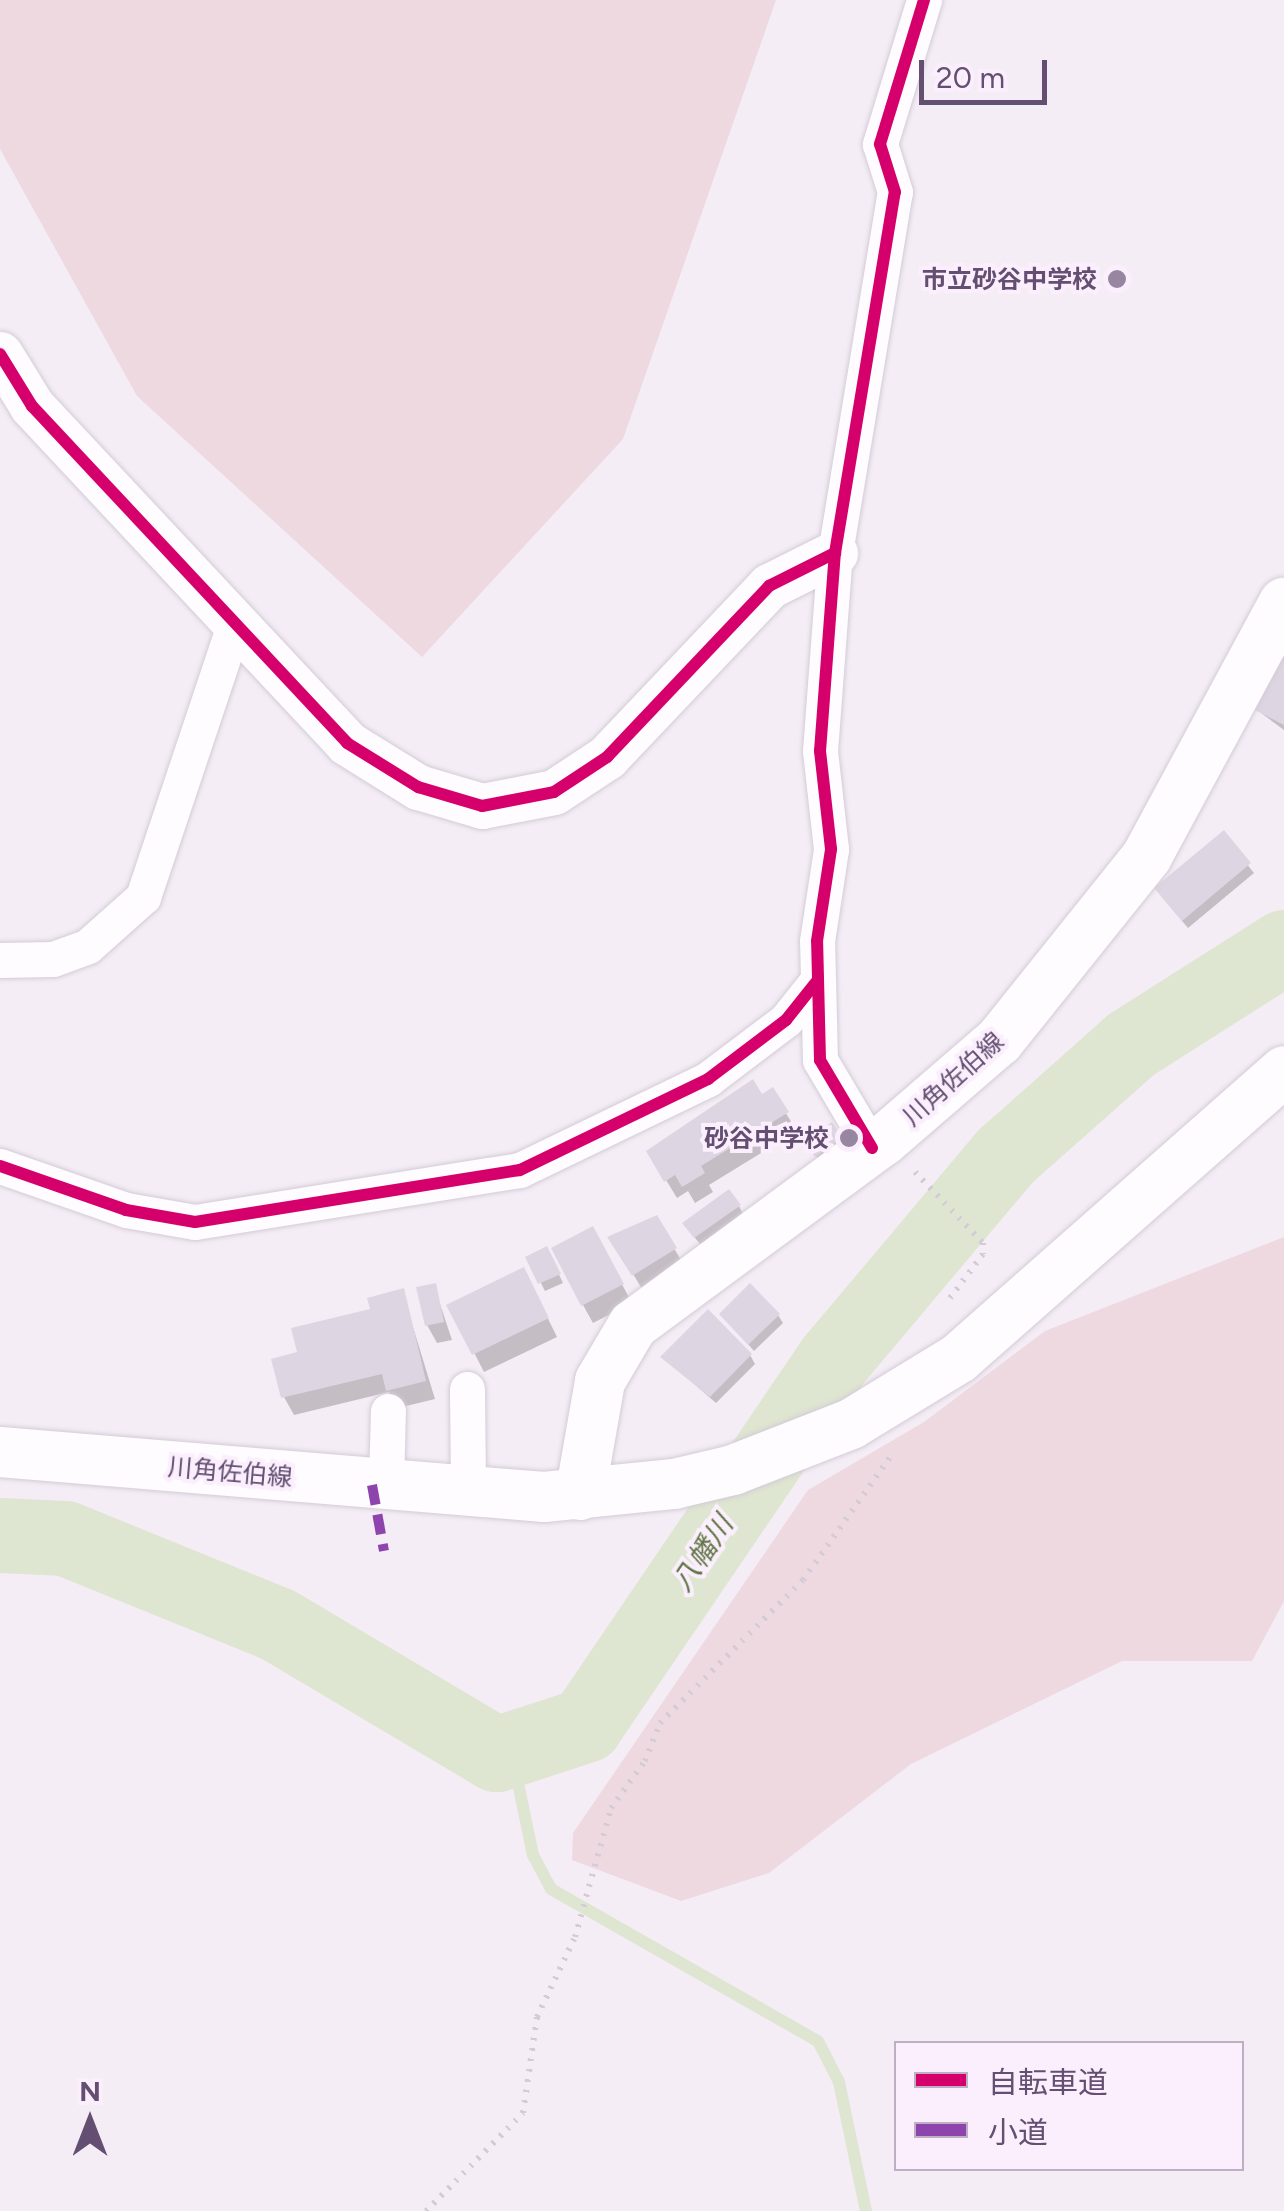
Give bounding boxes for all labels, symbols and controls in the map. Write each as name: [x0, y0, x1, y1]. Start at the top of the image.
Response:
scale bar: [924, 40, 1052, 102]
text: 20 m: [936, 59, 1005, 96]
place label: 市立砂谷中学校: [922, 264, 1097, 294]
marker: 市立砂谷中学校: [1106, 268, 1128, 290]
street label: 川角佐伯線: [897, 1026, 1009, 1132]
place label: 砂谷中学校: [704, 1123, 829, 1153]
marker: 砂谷中学校: [838, 1127, 860, 1149]
street label: 川角佐伯線: [166, 1452, 294, 1492]
water label: 八幡川: [665, 1509, 739, 1597]
legend: [894, 2041, 1244, 2171]
text: 自転車道: [988, 2064, 1108, 2101]
north arrow: [40, 2071, 140, 2171]
text: N: [79, 2074, 101, 2108]
text: 小道: [988, 2114, 1048, 2151]

